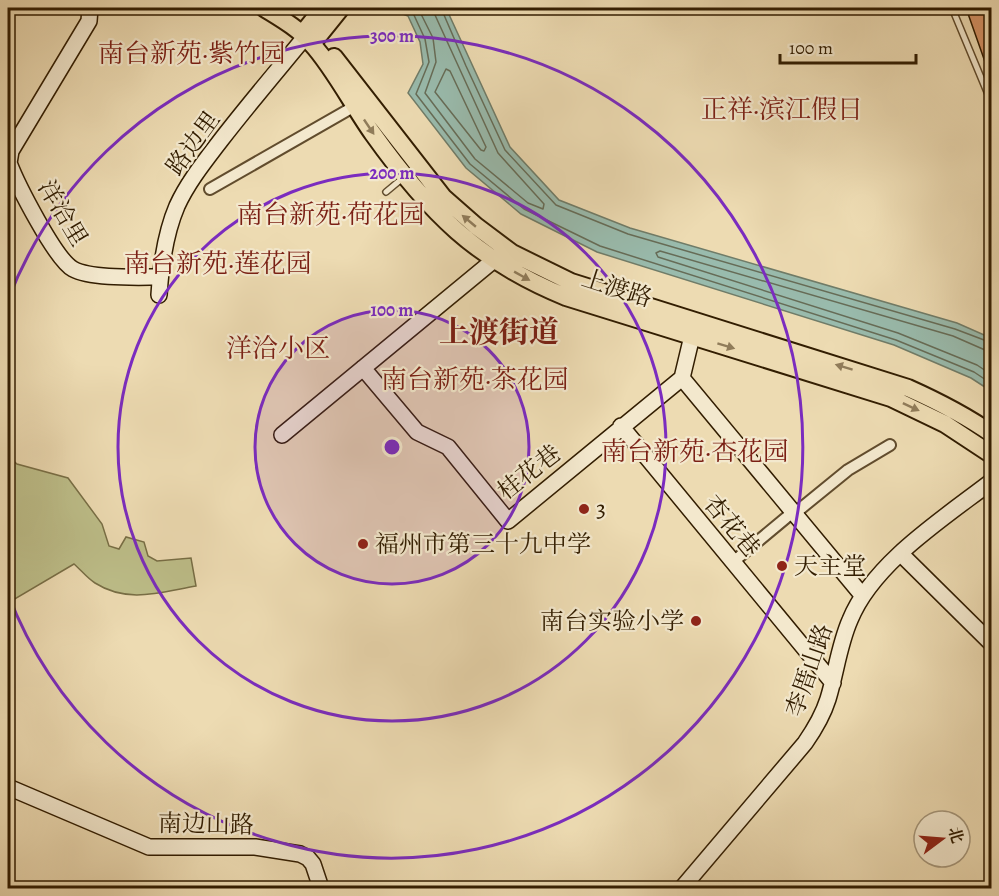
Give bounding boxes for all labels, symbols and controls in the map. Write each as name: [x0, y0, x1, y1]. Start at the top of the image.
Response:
text: 300 m: [370, 24, 414, 48]
scale bar: [780, 27, 916, 65]
district label: 南台新苑·紫竹园: [98, 36, 286, 71]
text: 100 m: [789, 36, 833, 60]
district label: 正祥·滨江假日: [701, 92, 863, 127]
street label: 路边里: [159, 104, 227, 182]
one-way arrow: [363, 119, 375, 135]
text: 200 m: [369, 161, 415, 185]
street label: 洋洽里: [31, 174, 95, 252]
district label: 南台新苑·荷花园: [237, 197, 425, 232]
one-way arrow: [461, 214, 477, 227]
district label: 南台新苑·莲花园: [124, 246, 312, 281]
street label: 上渡路: [578, 262, 656, 314]
one-way arrow: [514, 271, 531, 281]
text: 100 m: [371, 298, 413, 322]
district label: 上渡街道: [439, 312, 559, 352]
district label: 洋洽小区: [226, 331, 330, 366]
one-way arrow: [717, 342, 735, 352]
one-way arrow: [835, 361, 853, 371]
district label: 南台新苑·茶花园: [381, 362, 569, 397]
one-way arrow: [902, 402, 919, 411]
district label: 南台新苑·杏花园: [601, 434, 789, 469]
centre of rings: [382, 437, 402, 457]
street label: 桂花巷: [491, 437, 567, 507]
street label: 杏花巷: [697, 488, 767, 564]
place label: 3: [596, 493, 606, 525]
marker: 3: [577, 502, 591, 516]
place label: 福州市第三十九中学: [375, 528, 591, 560]
marker: 福州市第三十九中学: [356, 537, 370, 551]
place label: 天主堂: [794, 550, 866, 582]
marker: 天主堂: [775, 559, 789, 573]
place label: 南台实验小学: [540, 605, 684, 637]
marker: 南台实验小学: [689, 614, 703, 628]
street label: 李厝山路: [778, 619, 840, 721]
street label: 南边山路: [158, 807, 254, 841]
north arrow: [912, 809, 972, 869]
text: 北: [943, 824, 968, 846]

